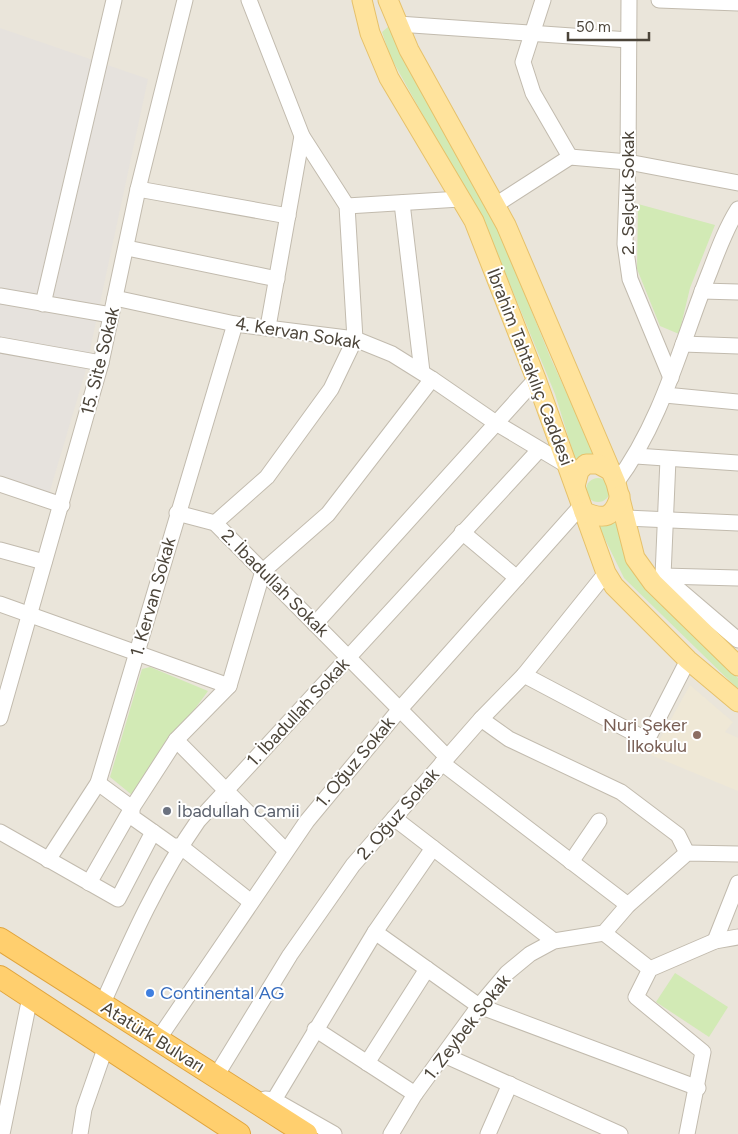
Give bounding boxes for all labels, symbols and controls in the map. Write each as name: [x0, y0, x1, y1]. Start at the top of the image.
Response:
scale bar: [568, 10, 649, 42]
text: 50 m: [576, 18, 611, 36]
street label: 2. Selçuk Sokak: [617, 131, 639, 255]
street label: İbrahim Tahtakılıç Caddesi: [482, 265, 578, 469]
street label: 15. Site Sokak: [76, 305, 124, 417]
street label: 4. Kervan Sokak: [234, 312, 363, 354]
street label: 2. İbadullah Sokak: [217, 525, 334, 642]
street label: 1. Kervan Sokak: [125, 535, 181, 659]
street label: 1. İbadullah Sokak: [242, 653, 354, 771]
street label: 1. Oğuz Sokak: [311, 712, 399, 812]
place label: Nuri Şeker İlkokulu: [603, 714, 687, 757]
marker: Nuri Şeker İlkokulu: [691, 729, 703, 741]
street label: 2. Oğuz Sokak: [352, 764, 444, 864]
place label: İbadullah Camii: [177, 800, 300, 822]
marker: İbadullah Camii: [161, 805, 173, 817]
street label: 1. Zeybek Sokak: [419, 970, 515, 1084]
place label: Continental AG: [160, 982, 284, 1004]
marker: Continental AG: [144, 987, 156, 999]
street label: Atatürk Bulvarı: [97, 996, 209, 1078]

